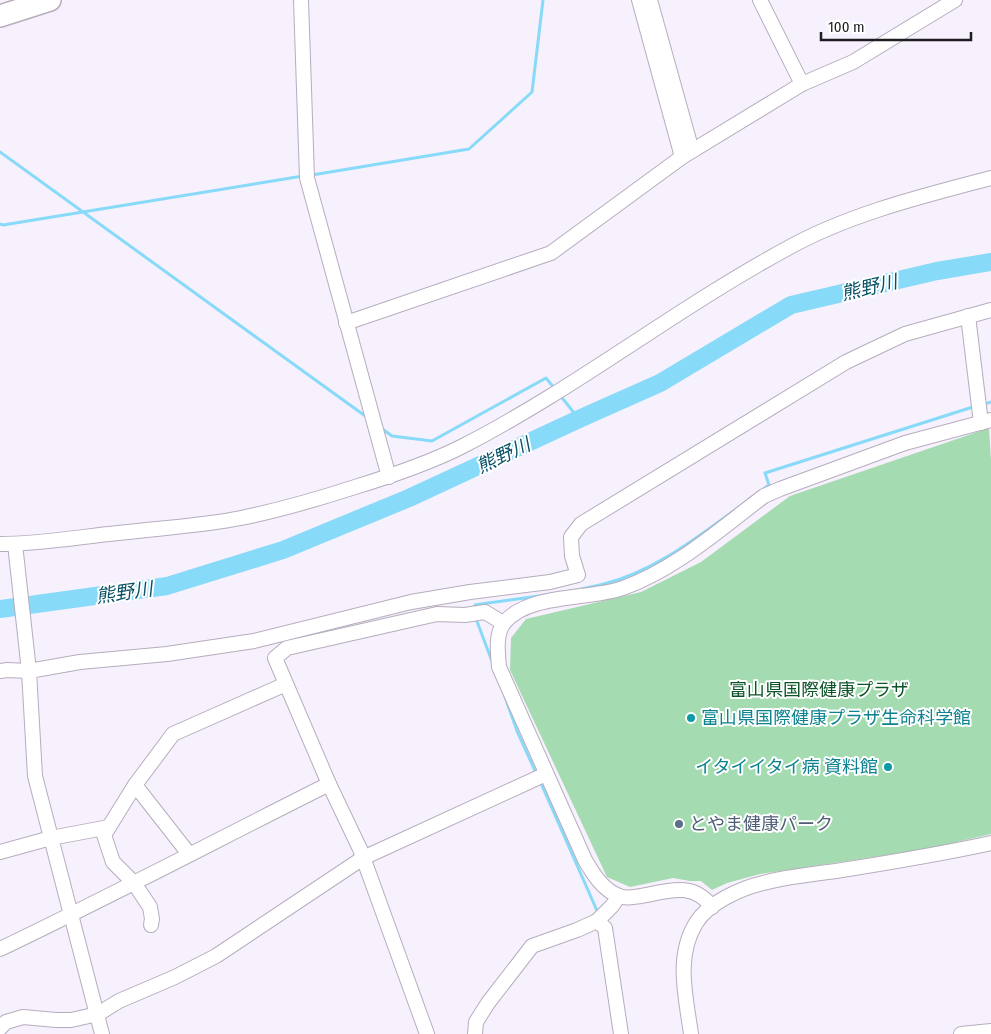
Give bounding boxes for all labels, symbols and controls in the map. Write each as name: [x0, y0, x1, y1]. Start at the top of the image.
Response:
scale bar: [821, 10, 971, 42]
text: 100 m: [828, 18, 865, 36]
water label: 熊野川: [839, 269, 901, 305]
water label: 熊野川: [473, 432, 536, 478]
water label: 熊野川: [94, 577, 156, 608]
park label: 富山県国際健康プラザ: [729, 679, 909, 701]
place label: 富山県国際健康プラザ生命科学館: [701, 707, 971, 729]
marker: 富山県国際健康プラザ生命科学館: [685, 712, 697, 724]
place label: イタイイタイ病 資料館: [695, 756, 878, 778]
marker: イタイイタイ病 資料館: [882, 761, 894, 773]
place label: とやま健康パーク: [689, 813, 833, 835]
marker: とやま健康パーク: [673, 818, 685, 830]

